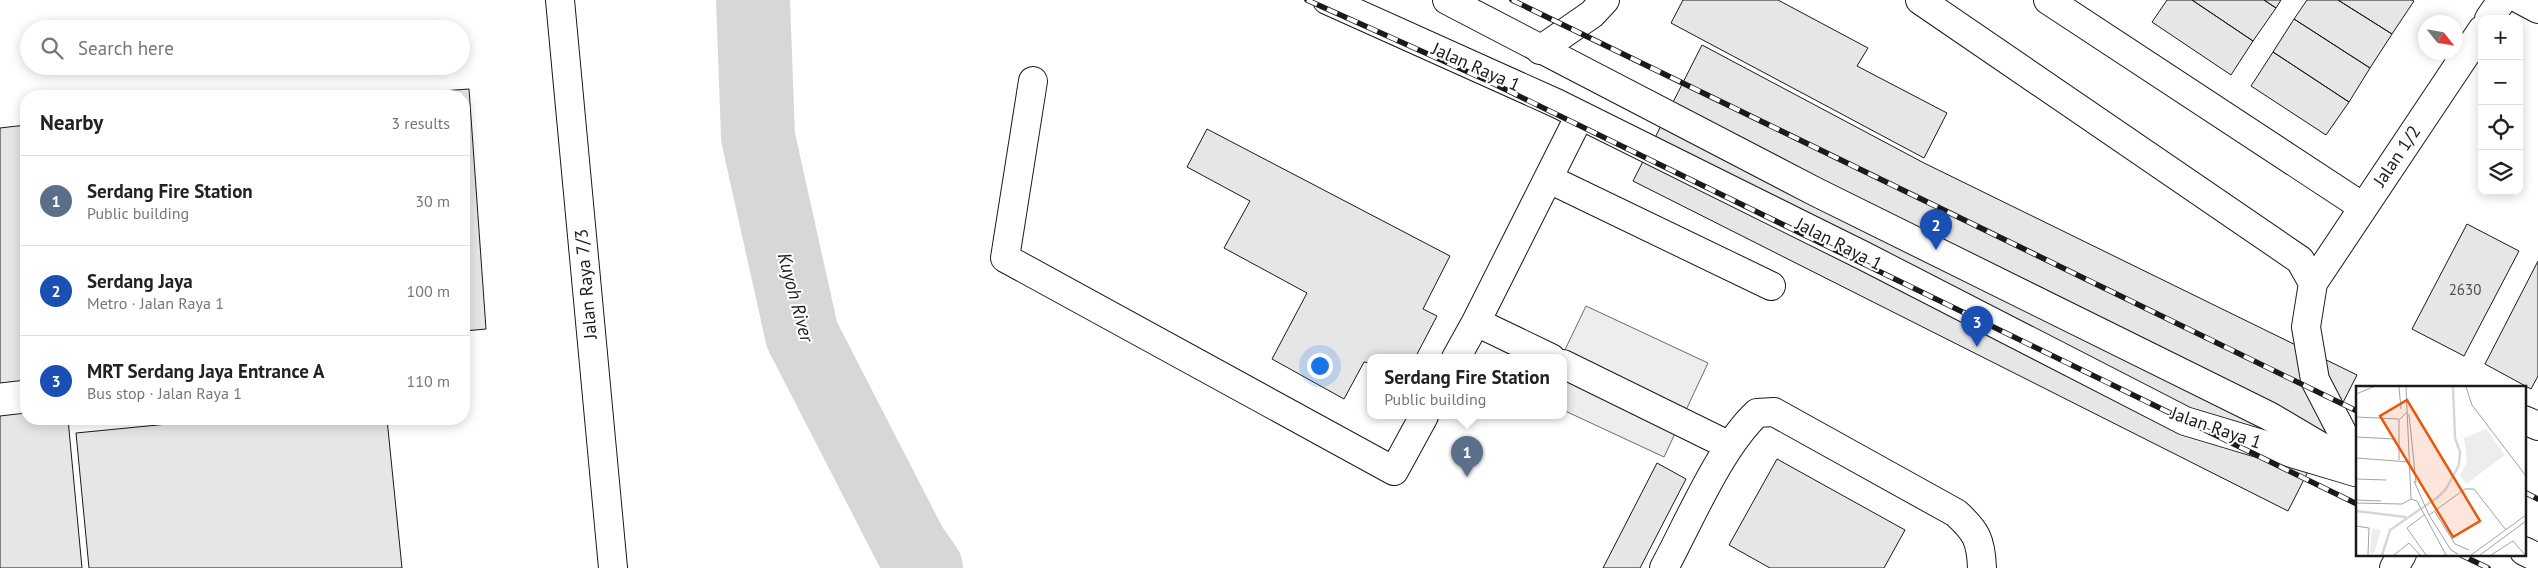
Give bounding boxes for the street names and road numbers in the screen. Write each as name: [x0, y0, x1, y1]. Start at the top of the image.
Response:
street label: Jalan Raya 1: [1427, 36, 1524, 96]
street label: Jalan 1/2: [2367, 121, 2425, 192]
street label: Jalan Raya 1: [1791, 211, 1887, 275]
street label: Jalan Raya 7/3: [569, 228, 602, 341]
street label: Jalan Raya 1: [2167, 401, 2265, 454]

